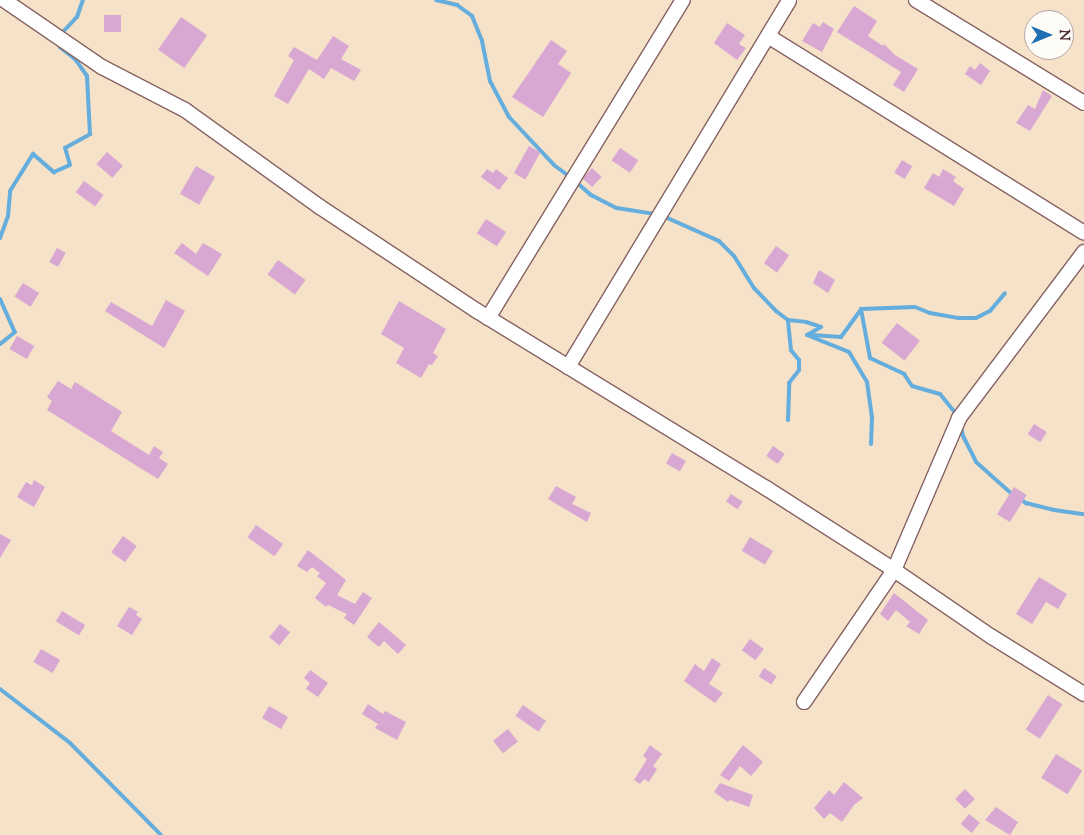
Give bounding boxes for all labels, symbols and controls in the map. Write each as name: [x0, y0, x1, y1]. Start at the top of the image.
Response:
north arrow: [1024, 10, 1074, 60]
text: N: [1053, 29, 1073, 41]

